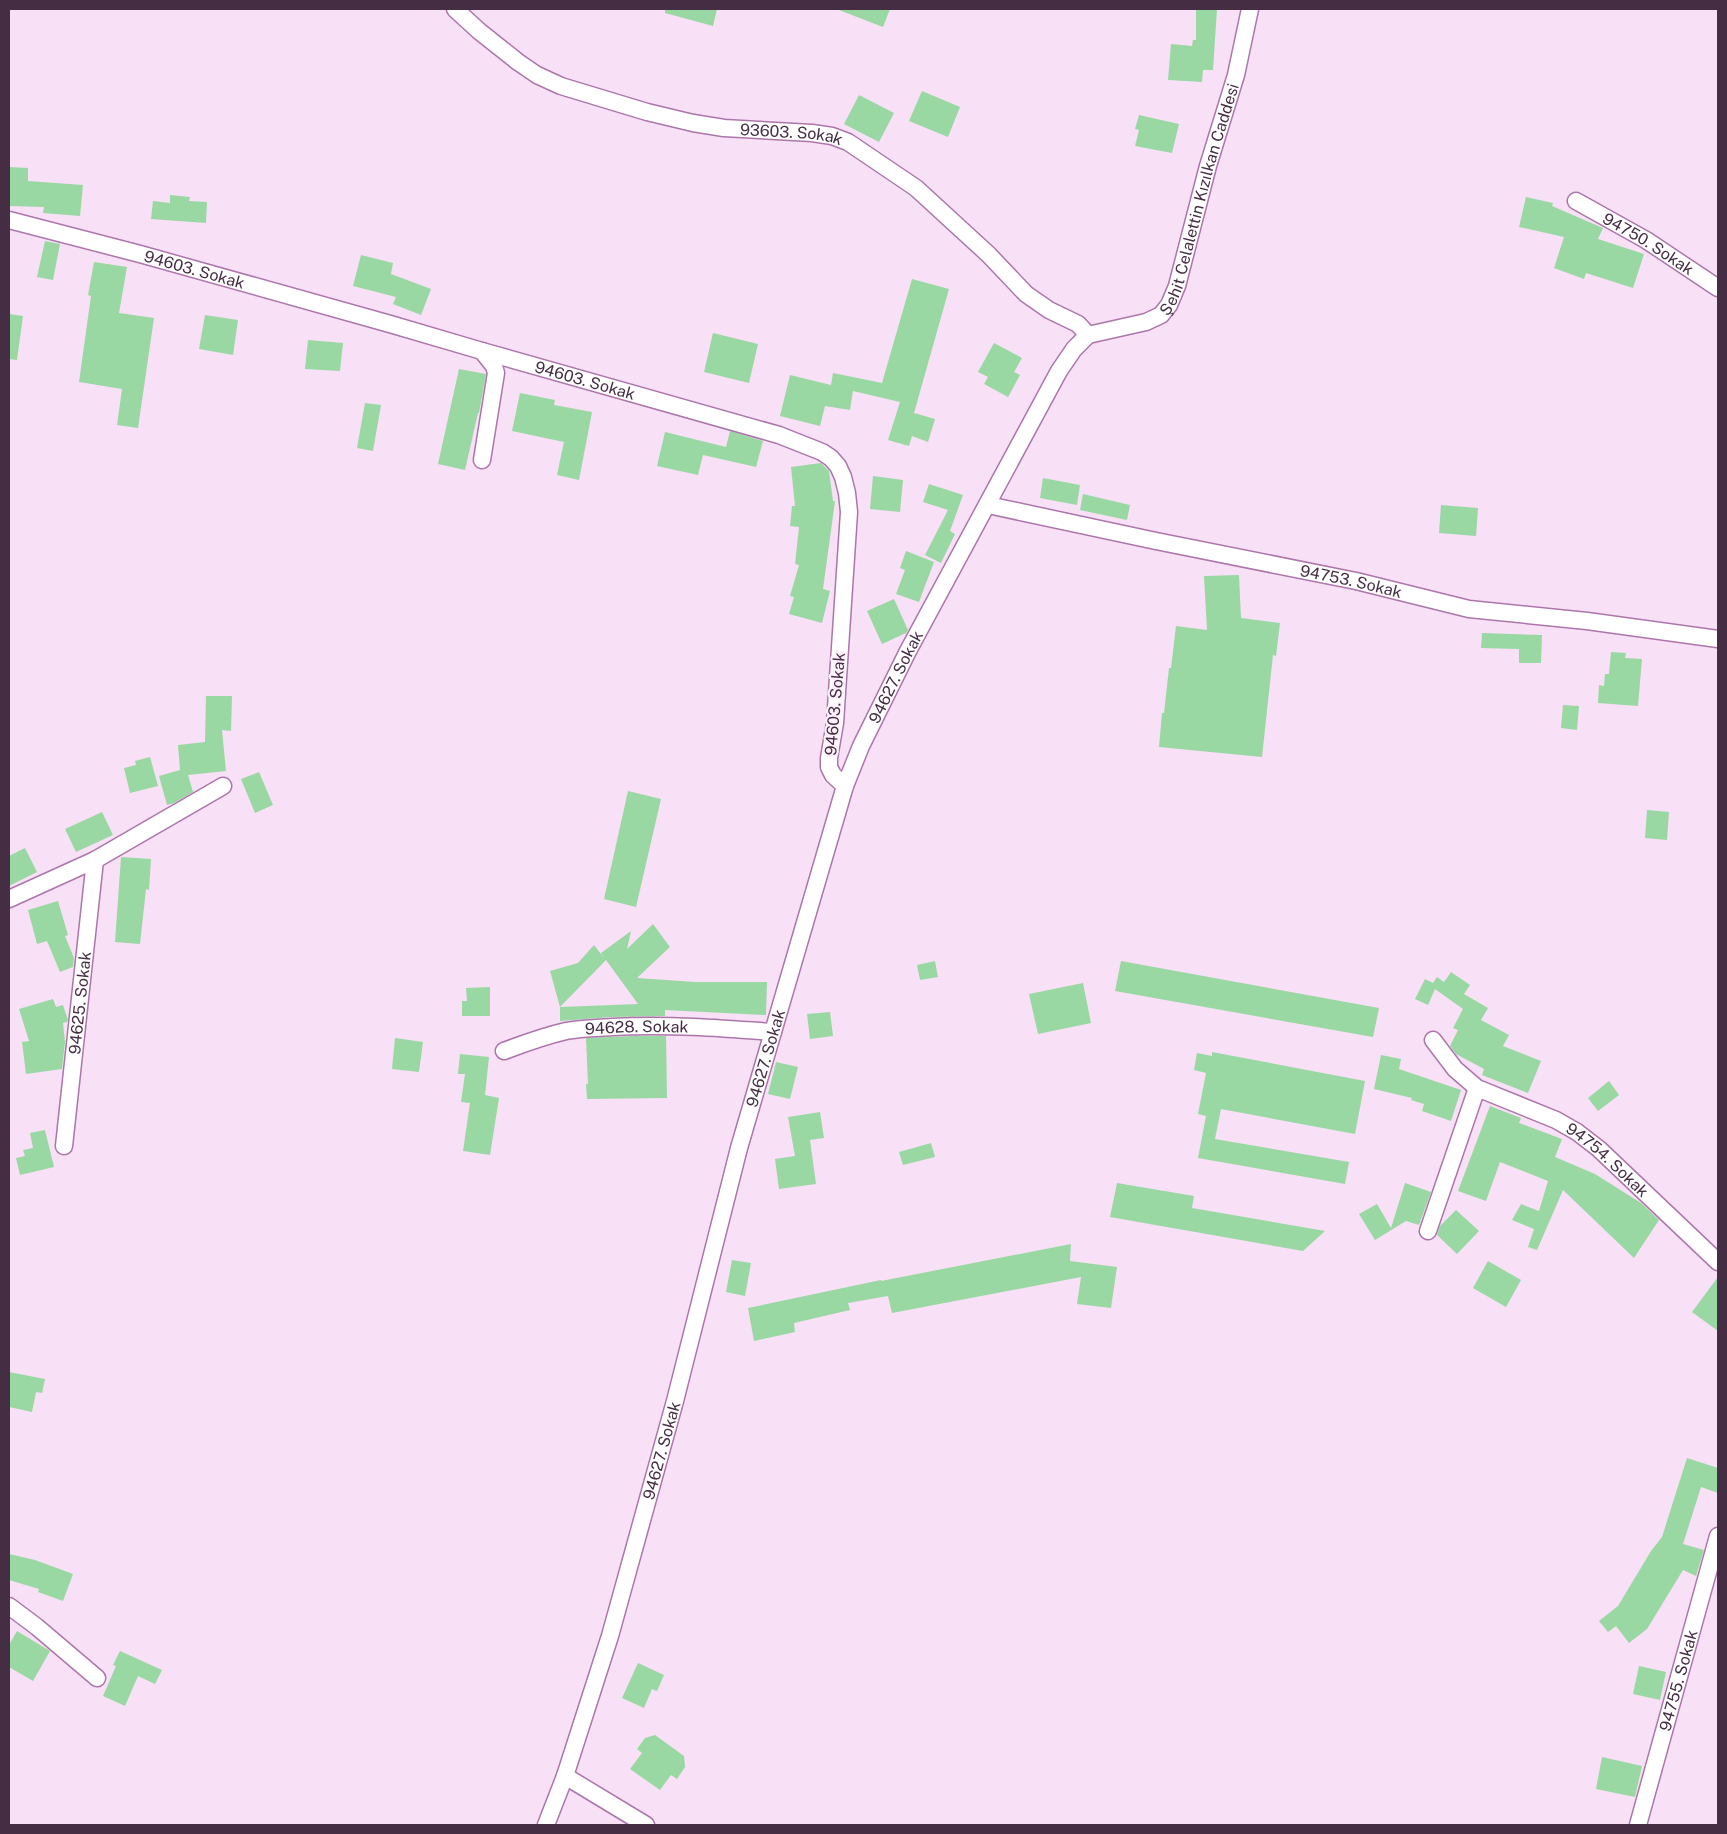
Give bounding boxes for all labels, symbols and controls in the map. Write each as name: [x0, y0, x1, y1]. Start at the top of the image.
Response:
street label: Şehit Celalettin Kızılkan Caddesi: [1155, 81, 1242, 319]
street label: 93603. Sokak: [739, 119, 846, 149]
street label: 94750. Sokak: [1600, 208, 1698, 279]
street label: 94603. Sokak: [142, 246, 247, 292]
street label: 94603. Sokak: [533, 357, 638, 403]
street label: 94753. Sokak: [1299, 561, 1404, 602]
street label: 94627. Sokak: [864, 627, 927, 726]
street label: 94603. Sokak: [821, 652, 849, 756]
street label: 94625. Sokak: [64, 950, 95, 1055]
street label: 94627. Sokak: [742, 1007, 789, 1109]
street label: 94628. Sokak: [584, 1016, 689, 1038]
street label: 94754. Sokak: [1563, 1118, 1653, 1201]
street label: 94627. Sokak: [639, 1399, 684, 1502]
street label: 94755. Sokak: [1655, 1628, 1701, 1733]

